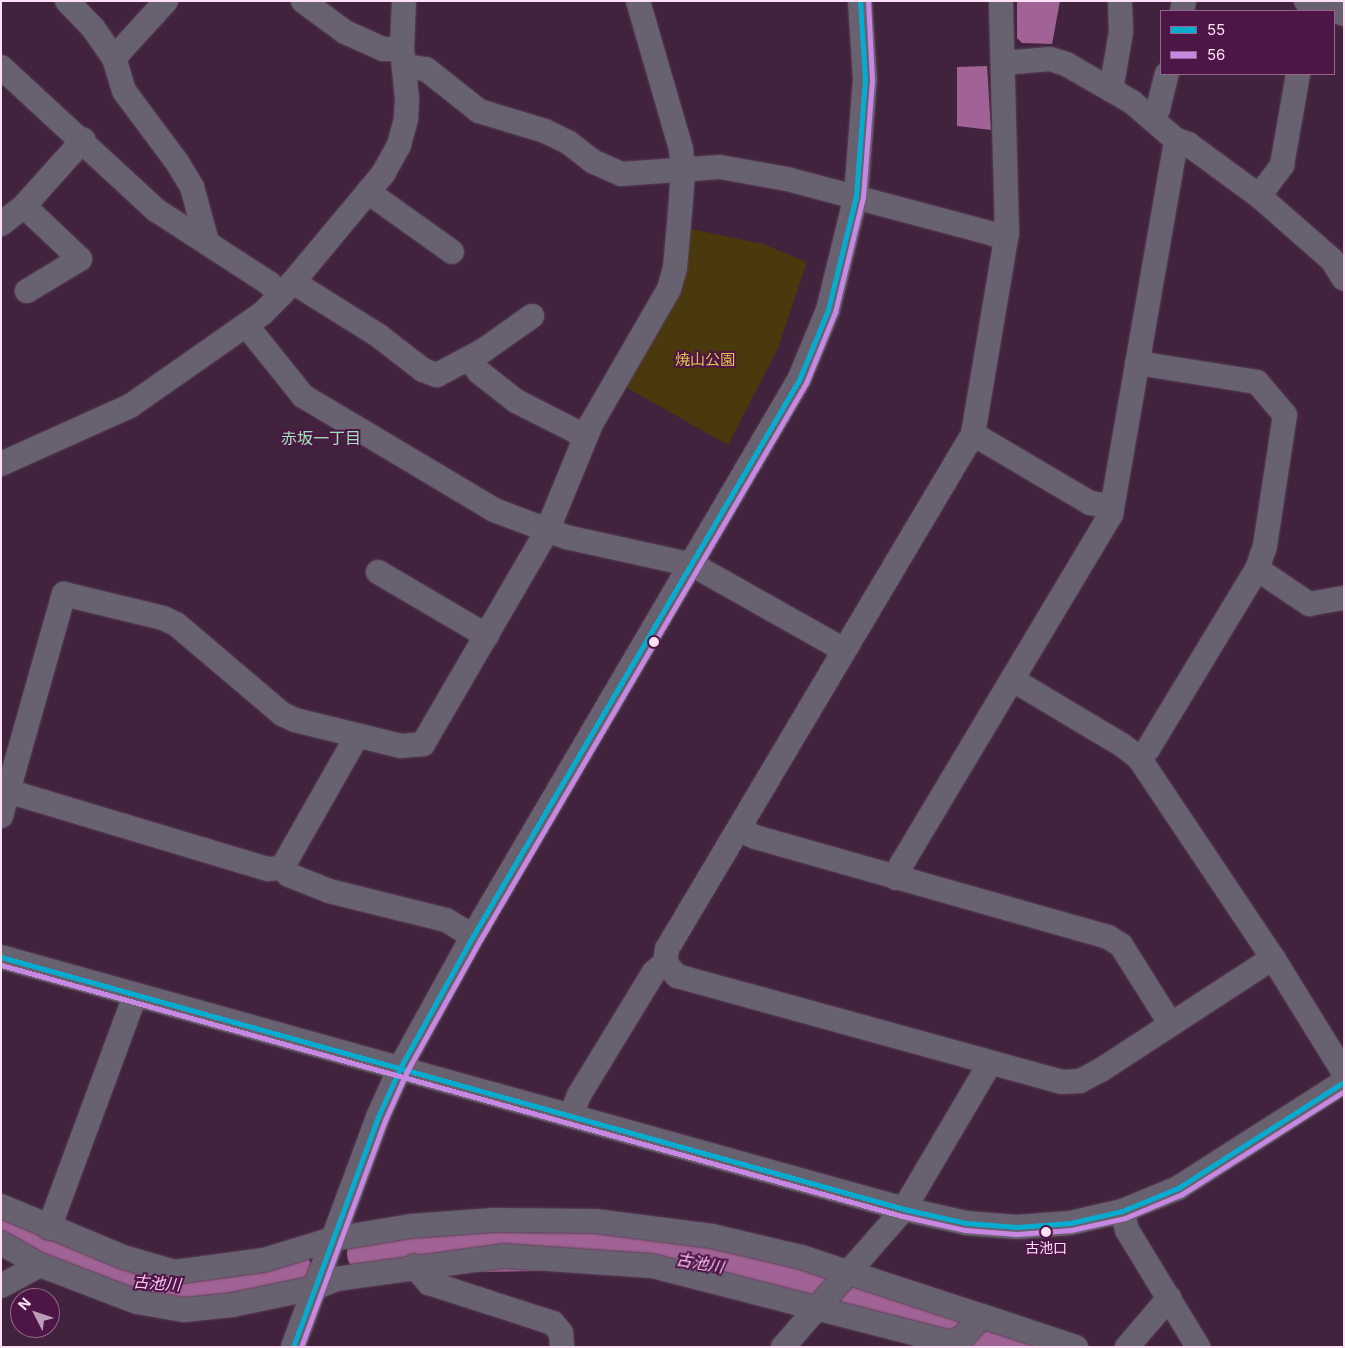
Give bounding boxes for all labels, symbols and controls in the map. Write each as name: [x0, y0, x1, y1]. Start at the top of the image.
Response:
legend: [1160, 10, 1335, 75]
text: 55: [1207, 20, 1225, 39]
text: 56: [1207, 45, 1225, 64]
park label: 焼山公園: [675, 351, 735, 369]
district label: 赤坂一丁目: [281, 428, 361, 448]
unlabelled marker: [649, 637, 659, 647]
marker: 古池口: [1041, 1227, 1051, 1237]
place label: 古池口: [1025, 1240, 1067, 1256]
water label: 古池川: [675, 1249, 725, 1277]
water label: 古池川: [132, 1272, 182, 1294]
north arrow: [10, 1288, 60, 1338]
text: N: [14, 1294, 34, 1313]

